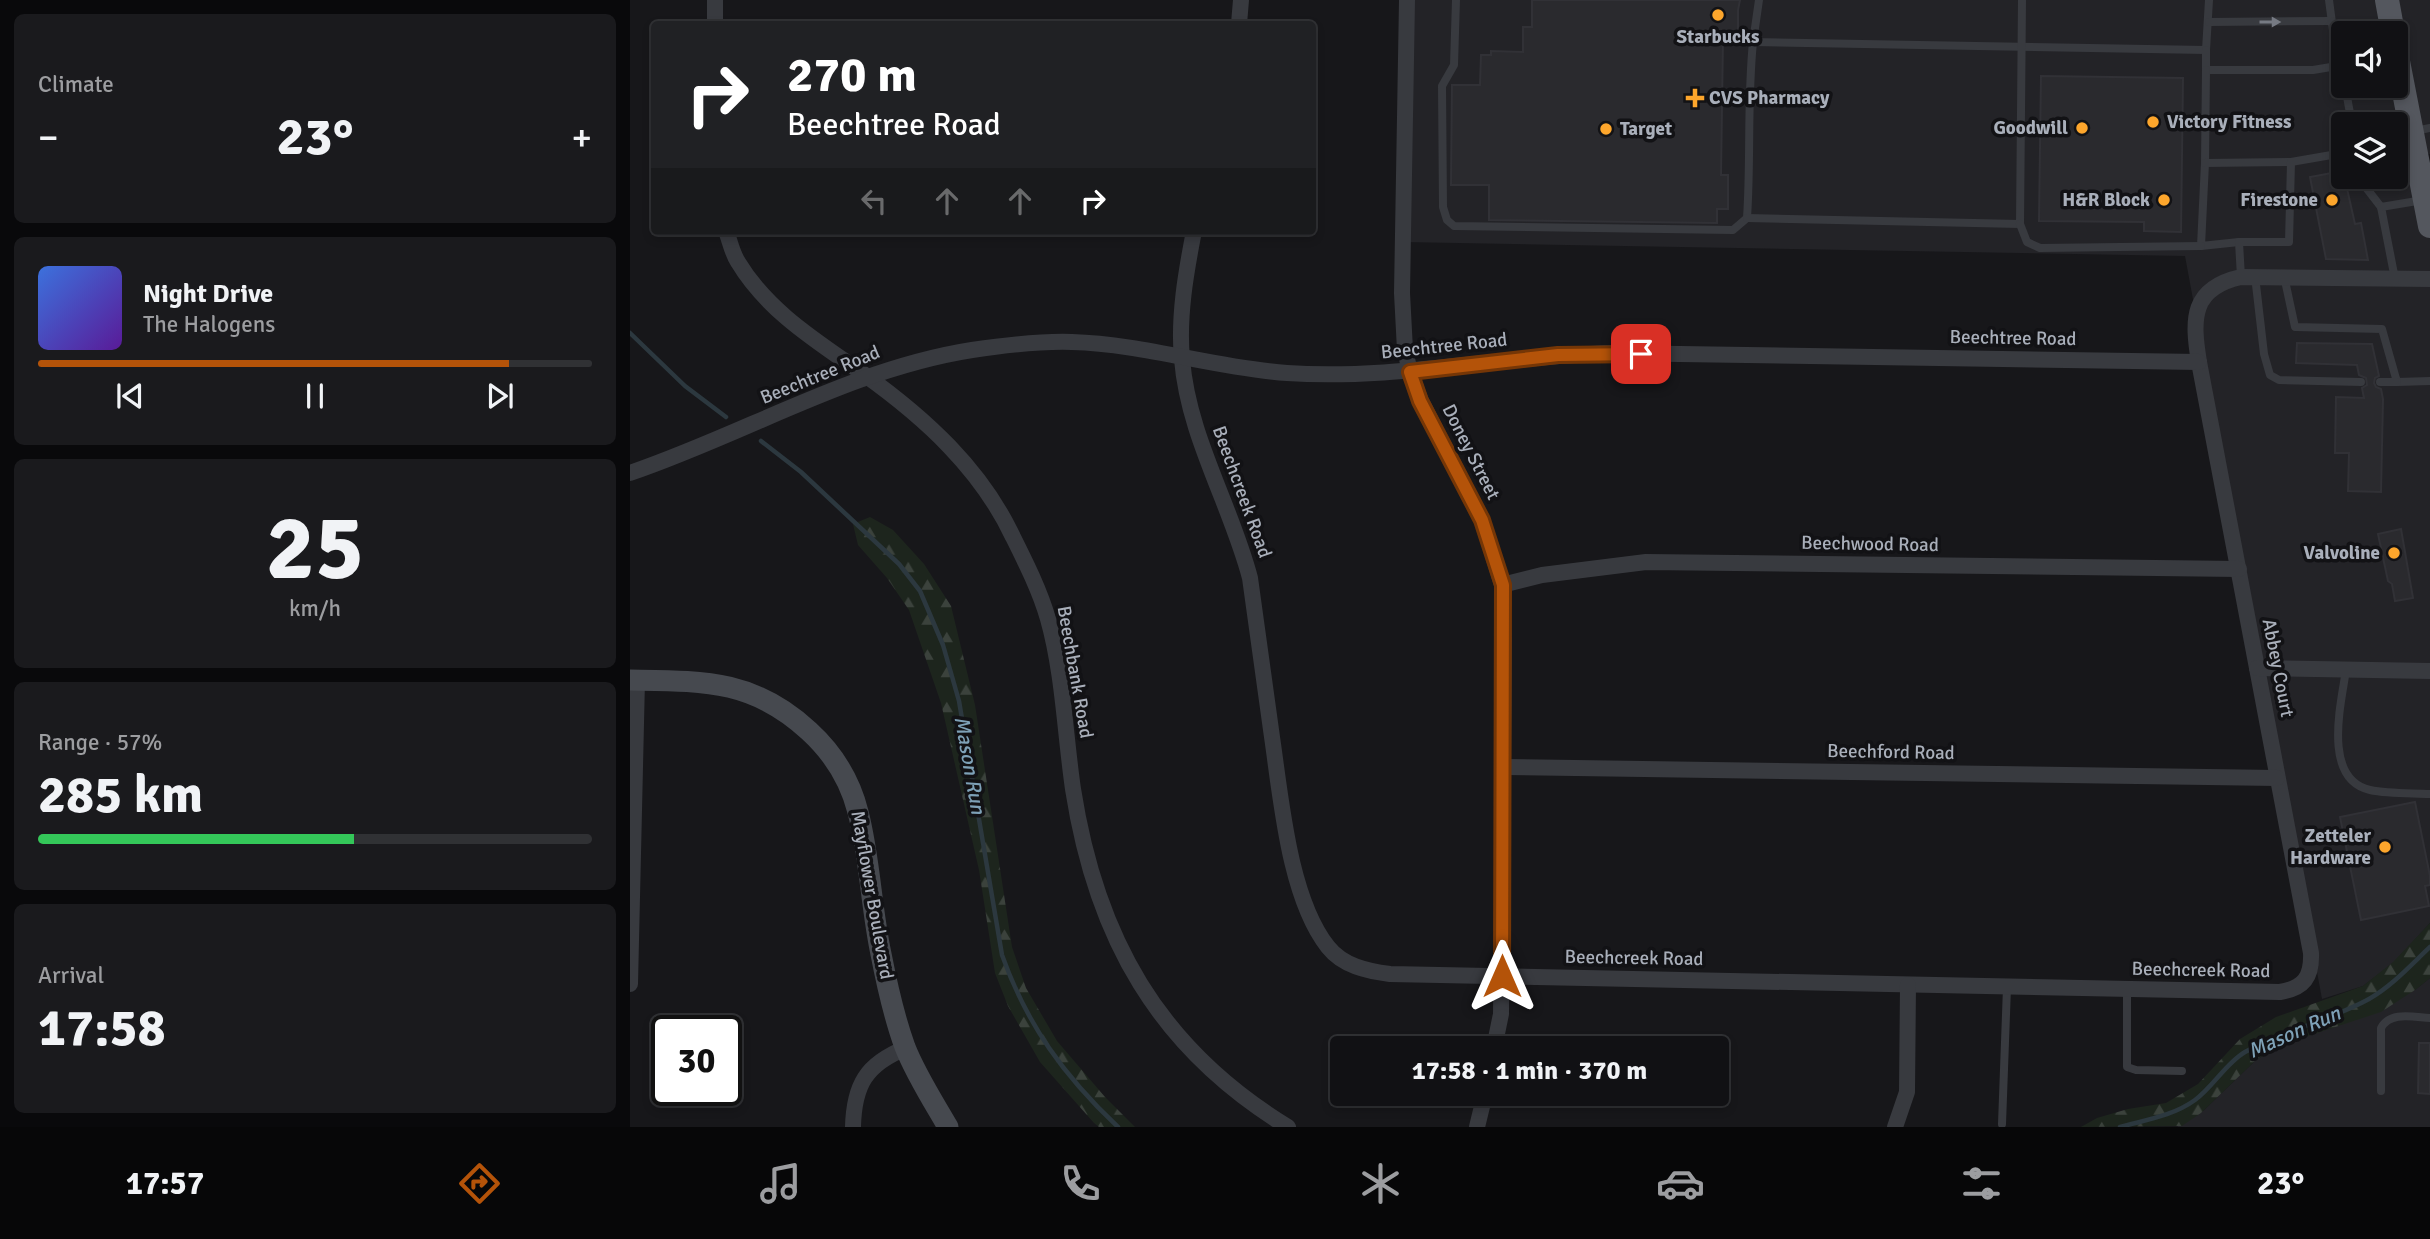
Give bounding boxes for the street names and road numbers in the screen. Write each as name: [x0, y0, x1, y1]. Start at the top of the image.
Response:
street label: Beechtree Road: [1949, 325, 2077, 351]
street label: Beechtree Road: [1380, 327, 1508, 365]
street label: Beechtree Road: [757, 340, 883, 410]
street label: Doney Street: [1437, 400, 1506, 504]
street label: Beechcreek Road: [1207, 423, 1277, 561]
street label: Beechwood Road: [1801, 531, 1939, 557]
street label: Beechbank Road: [1052, 604, 1098, 740]
street label: Abbey Court: [2257, 617, 2299, 720]
street label: Beechford Road: [1827, 739, 1955, 765]
street label: Mayflower Boulevard: [845, 809, 899, 981]
street label: Beechcreek Road: [1564, 945, 1704, 971]
street label: Beechcreek Road: [2131, 957, 2271, 983]

